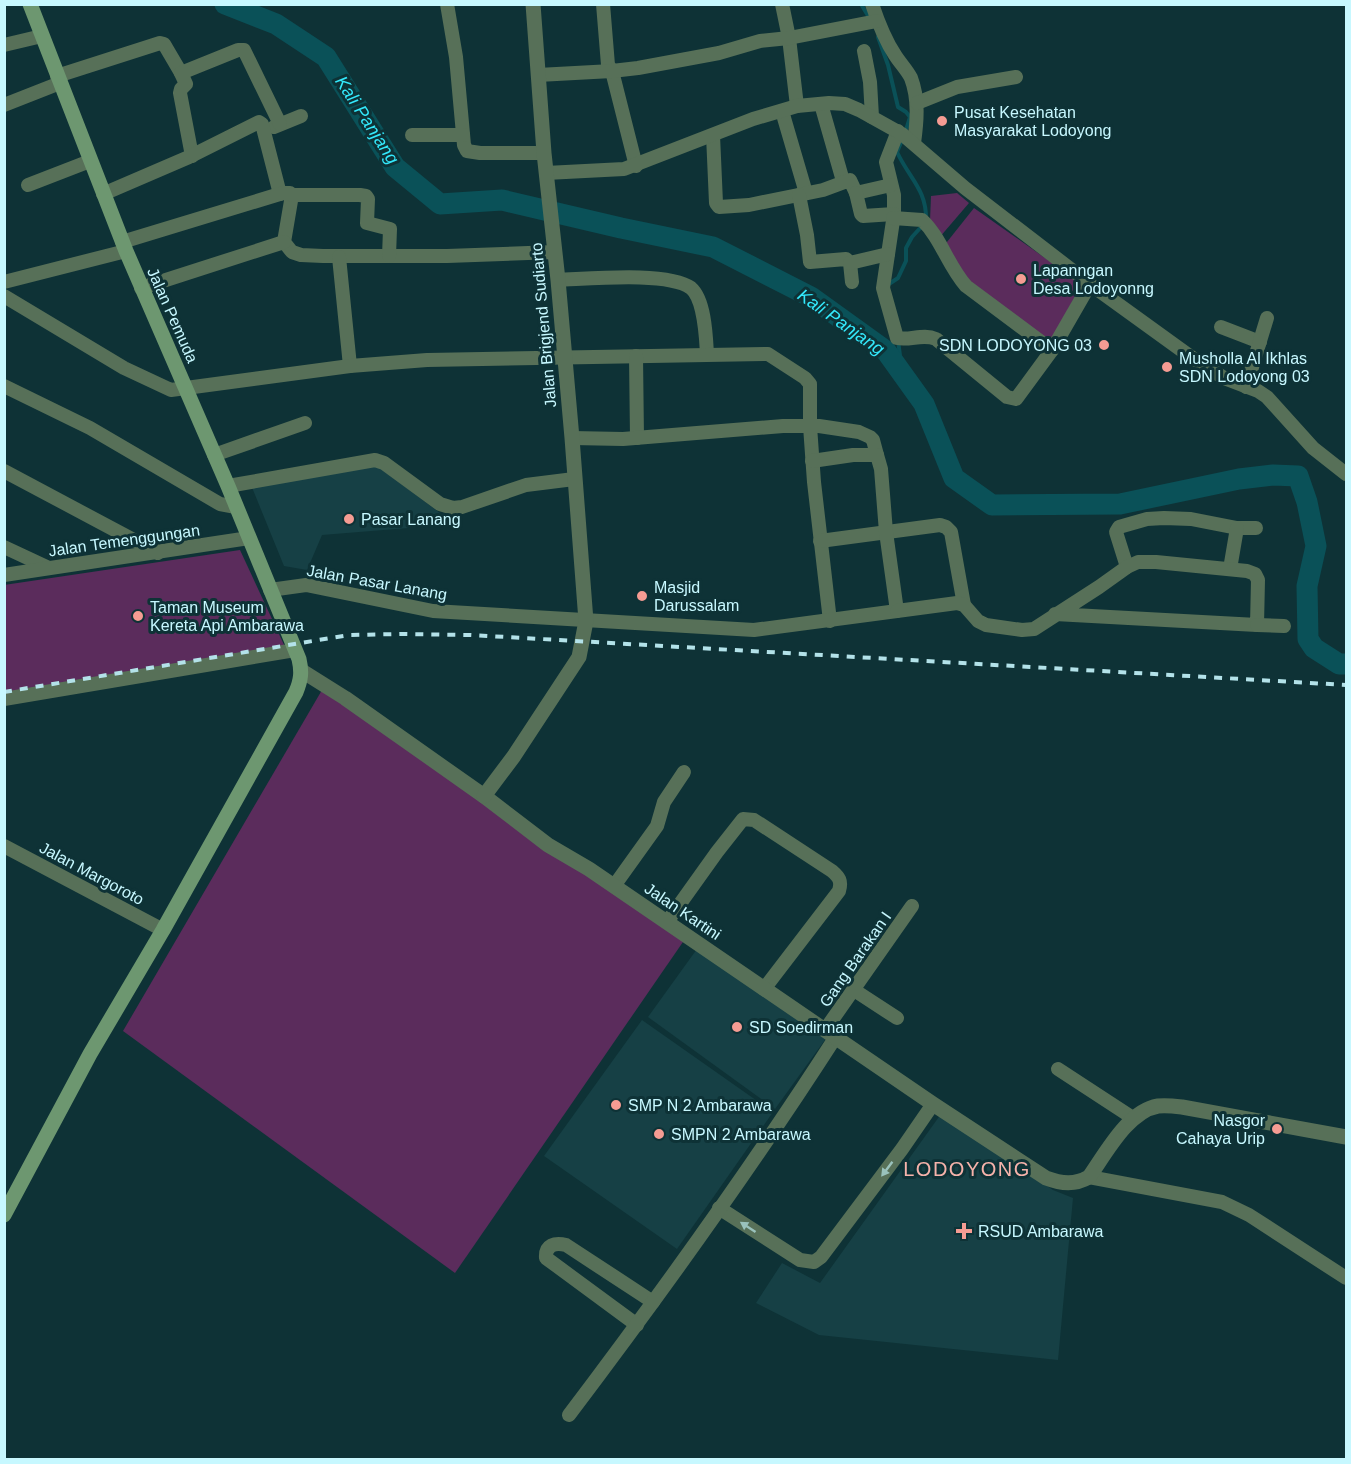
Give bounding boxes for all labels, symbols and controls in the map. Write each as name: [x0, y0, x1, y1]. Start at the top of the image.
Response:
water label: Kali Panjang: [331, 72, 403, 168]
place label: Pusat Kesehatan Masyarakat Lodoyong: [954, 104, 1111, 139]
marker: Pusat Kesehatan Masyarakat Lodoyong: [935, 114, 949, 128]
street label: Jalan Brigjend Sudiarto: [528, 242, 559, 408]
place label: Lapanngan Desa Lodoyonng: [1033, 262, 1154, 297]
street label: Jalan Pemuda: [144, 265, 201, 365]
marker: Lapanngan Desa Lodoyonng: [1014, 272, 1028, 286]
water label: Kali Panjang: [794, 285, 888, 359]
place label: SDN LODOYONG 03: [939, 337, 1092, 354]
marker: SDN LODOYONG 03: [1097, 338, 1111, 352]
place label: Musholla Al Ikhlas SDN Lodoyong 03: [1179, 350, 1310, 385]
marker: Musholla Al Ikhlas SDN Lodoyong 03: [1160, 360, 1174, 374]
place label: Pasar Lanang: [361, 511, 461, 528]
marker: Pasar Lanang: [342, 512, 356, 526]
street label: Jalan Temenggungan: [47, 521, 201, 560]
street label: Jalan Pasar Lanang: [305, 562, 448, 603]
place label: Masjid Darussalam: [654, 579, 739, 614]
marker: Masjid Darussalam: [635, 589, 649, 603]
place label: Taman Museum Kereta Api Ambarawa: [150, 599, 304, 634]
marker: Taman Museum Kereta Api Ambarawa: [131, 609, 145, 623]
street label: Jalan Margoroto: [37, 839, 147, 908]
street label: Jalan Kartini: [641, 880, 724, 943]
street label: Gang Barakan I: [816, 909, 895, 1010]
place label: SD Soedirman: [749, 1019, 853, 1036]
marker: SD Soedirman: [730, 1020, 744, 1034]
place label: SMP N 2 Ambarawa: [628, 1097, 772, 1114]
marker: SMP N 2 Ambarawa: [609, 1098, 623, 1112]
place label: Nasgor Cahaya Urip: [1176, 1112, 1266, 1147]
marker: Nasgor Cahaya Urip: [1270, 1122, 1284, 1136]
place label: SMPN 2 Ambarawa: [671, 1126, 811, 1143]
marker: SMPN 2 Ambarawa: [652, 1127, 666, 1141]
district label: LODOYONG: [903, 1158, 1031, 1180]
one-way arrow: [881, 1161, 893, 1177]
one-way arrow: [740, 1222, 756, 1233]
marker: RSUD Ambarawa: [955, 1222, 973, 1240]
place label: RSUD Ambarawa: [978, 1223, 1103, 1240]

